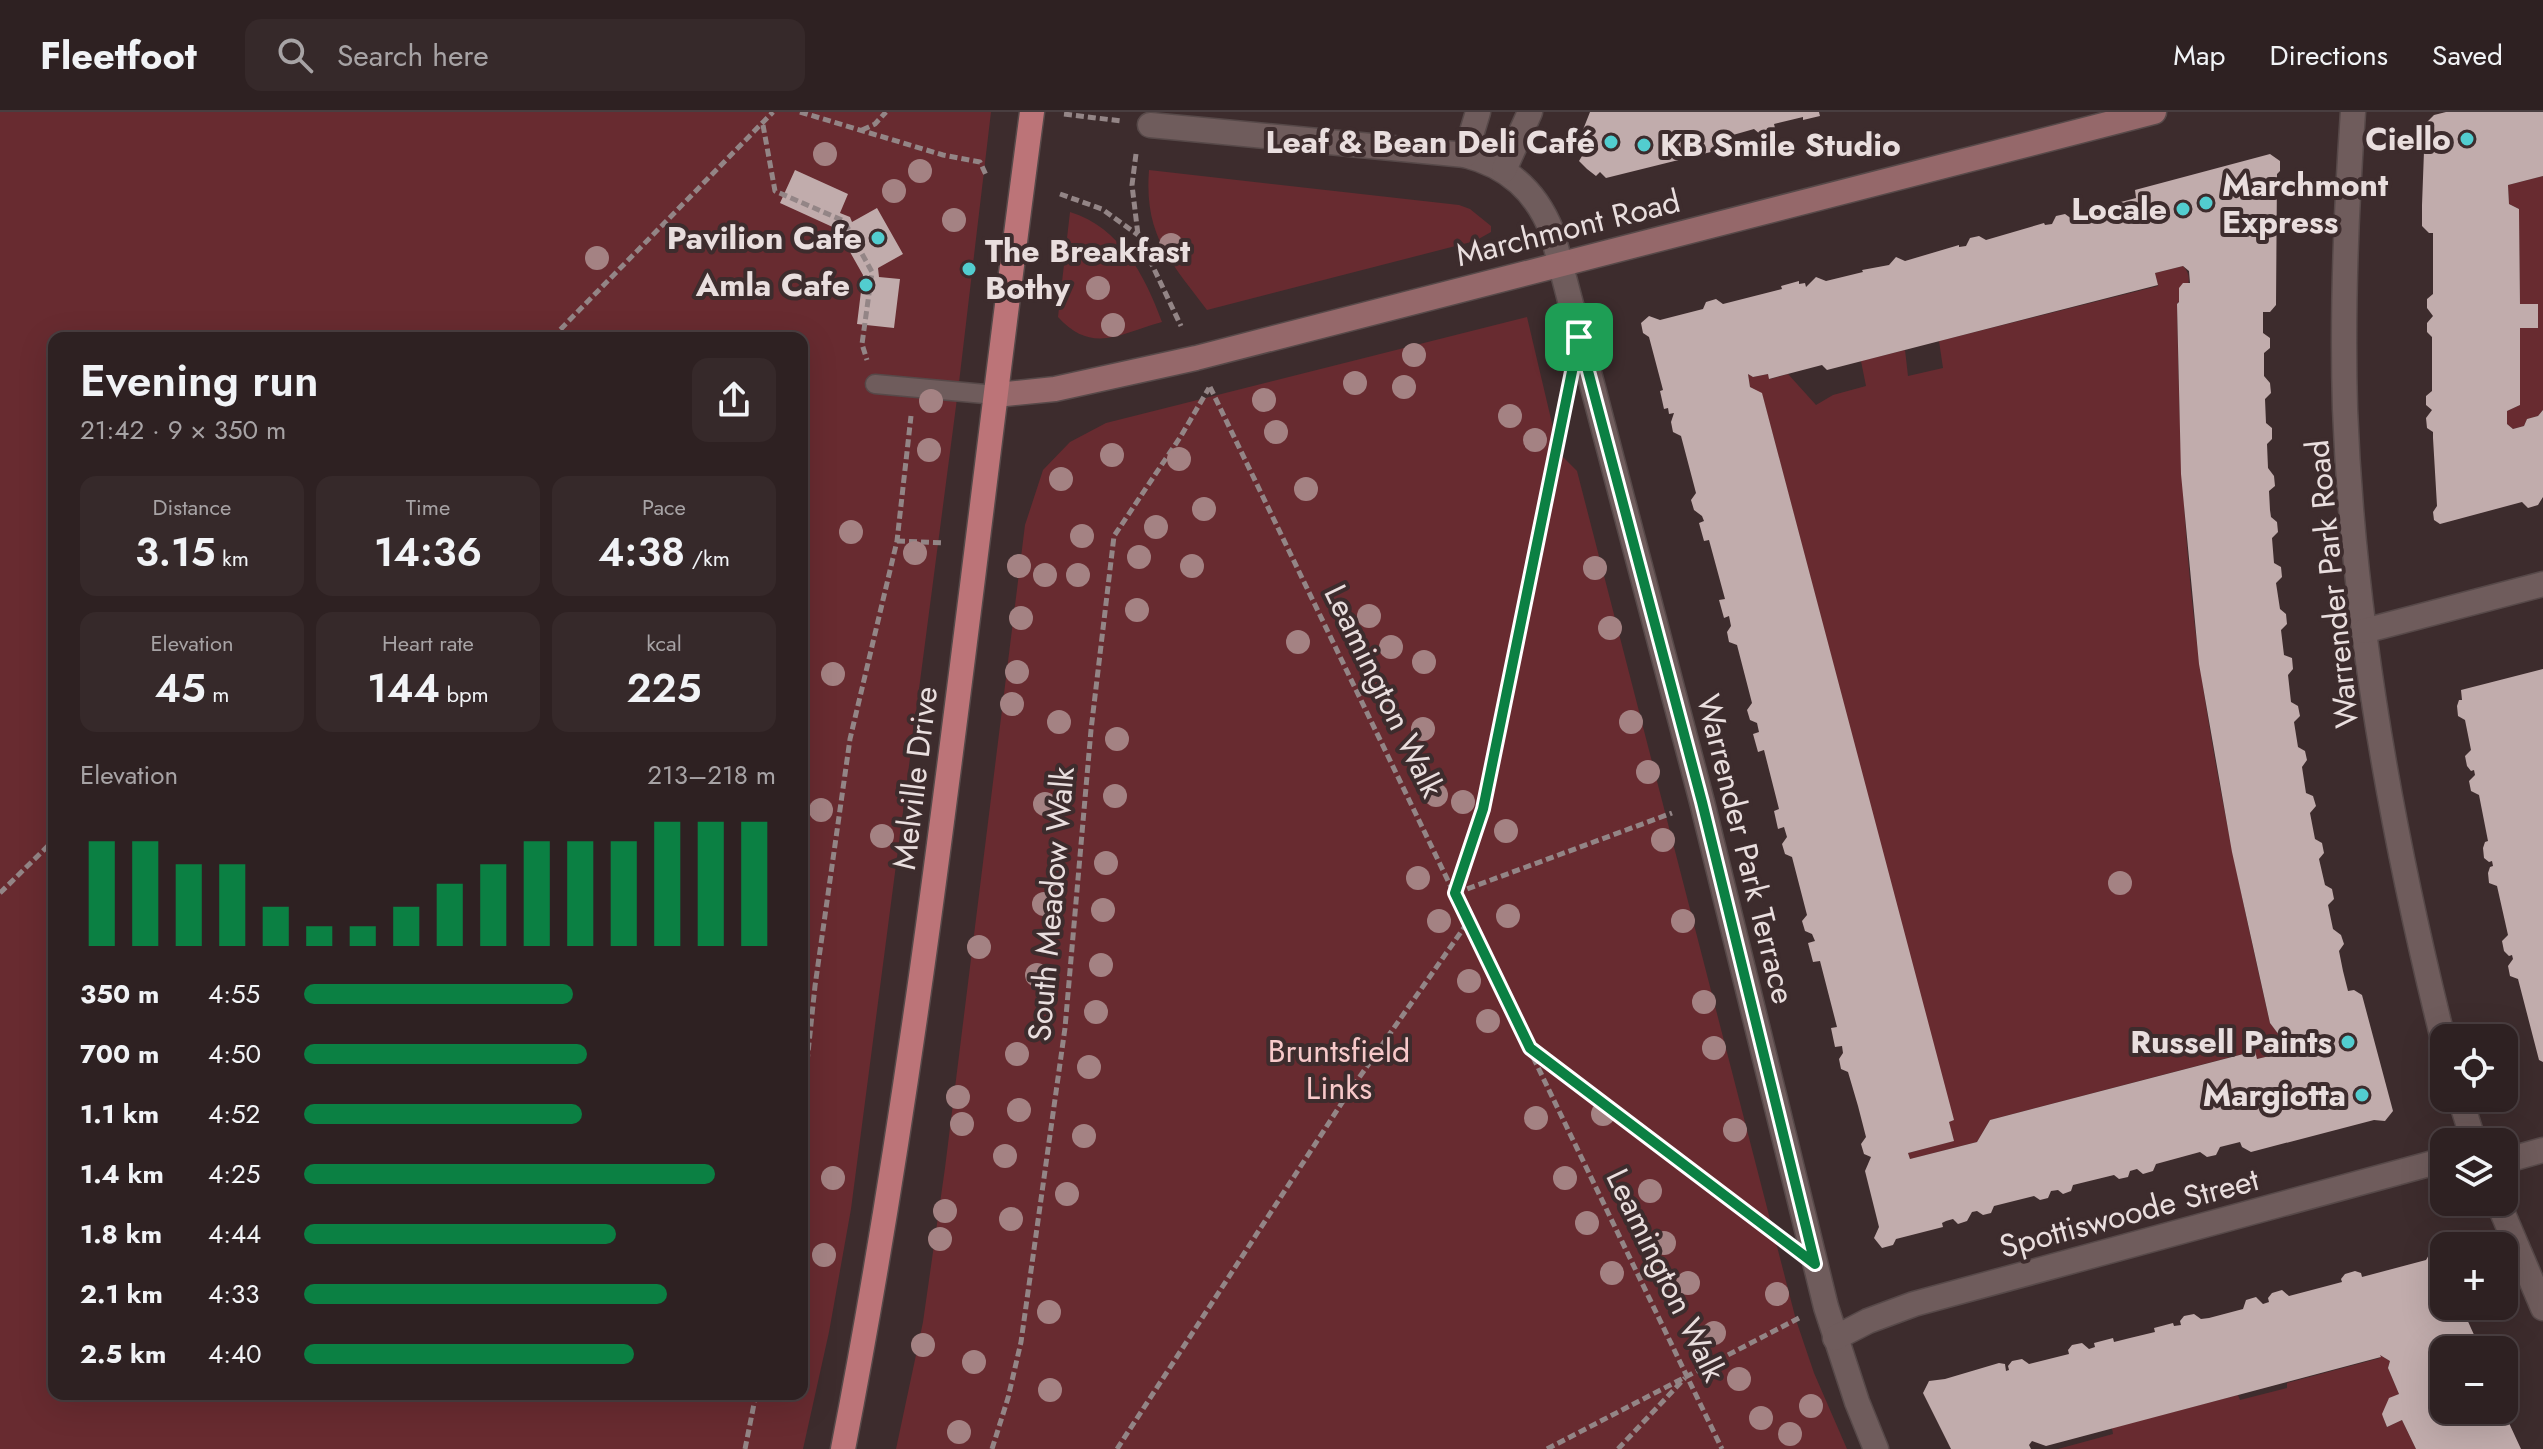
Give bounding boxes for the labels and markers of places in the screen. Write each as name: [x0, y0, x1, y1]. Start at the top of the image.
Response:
place label: Ciello: [2365, 116, 2451, 162]
place label: Leaf & Bean Deli Café: [1266, 119, 1595, 165]
place label: KB Smile Studio: [1660, 122, 1901, 168]
marker: Ciello: [2458, 130, 2476, 148]
marker: Leaf & Bean Deli Café: [1602, 133, 1620, 151]
marker: KB Smile Studio: [1635, 136, 1653, 154]
place label: Marchmont Express: [2222, 162, 2389, 245]
place label: Locale: [2071, 186, 2167, 232]
marker: Marchmont Express: [2197, 194, 2215, 212]
marker: Locale: [2174, 200, 2192, 218]
place label: Pavilion Cafe: [667, 215, 862, 261]
place label: The Breakfast Bothy: [985, 228, 1191, 311]
marker: Pavilion Cafe: [869, 229, 887, 247]
marker: The Breakfast Bothy: [960, 260, 978, 278]
place label: Amla Cafe: [695, 262, 850, 308]
marker: Amla Cafe: [857, 276, 875, 294]
pin: [1545, 303, 1613, 371]
place label: Russell Paints: [2130, 1019, 2332, 1065]
marker: Russell Paints: [2339, 1033, 2357, 1051]
place label: Margiotta: [2203, 1072, 2346, 1118]
marker: Margiotta: [2353, 1086, 2371, 1104]

